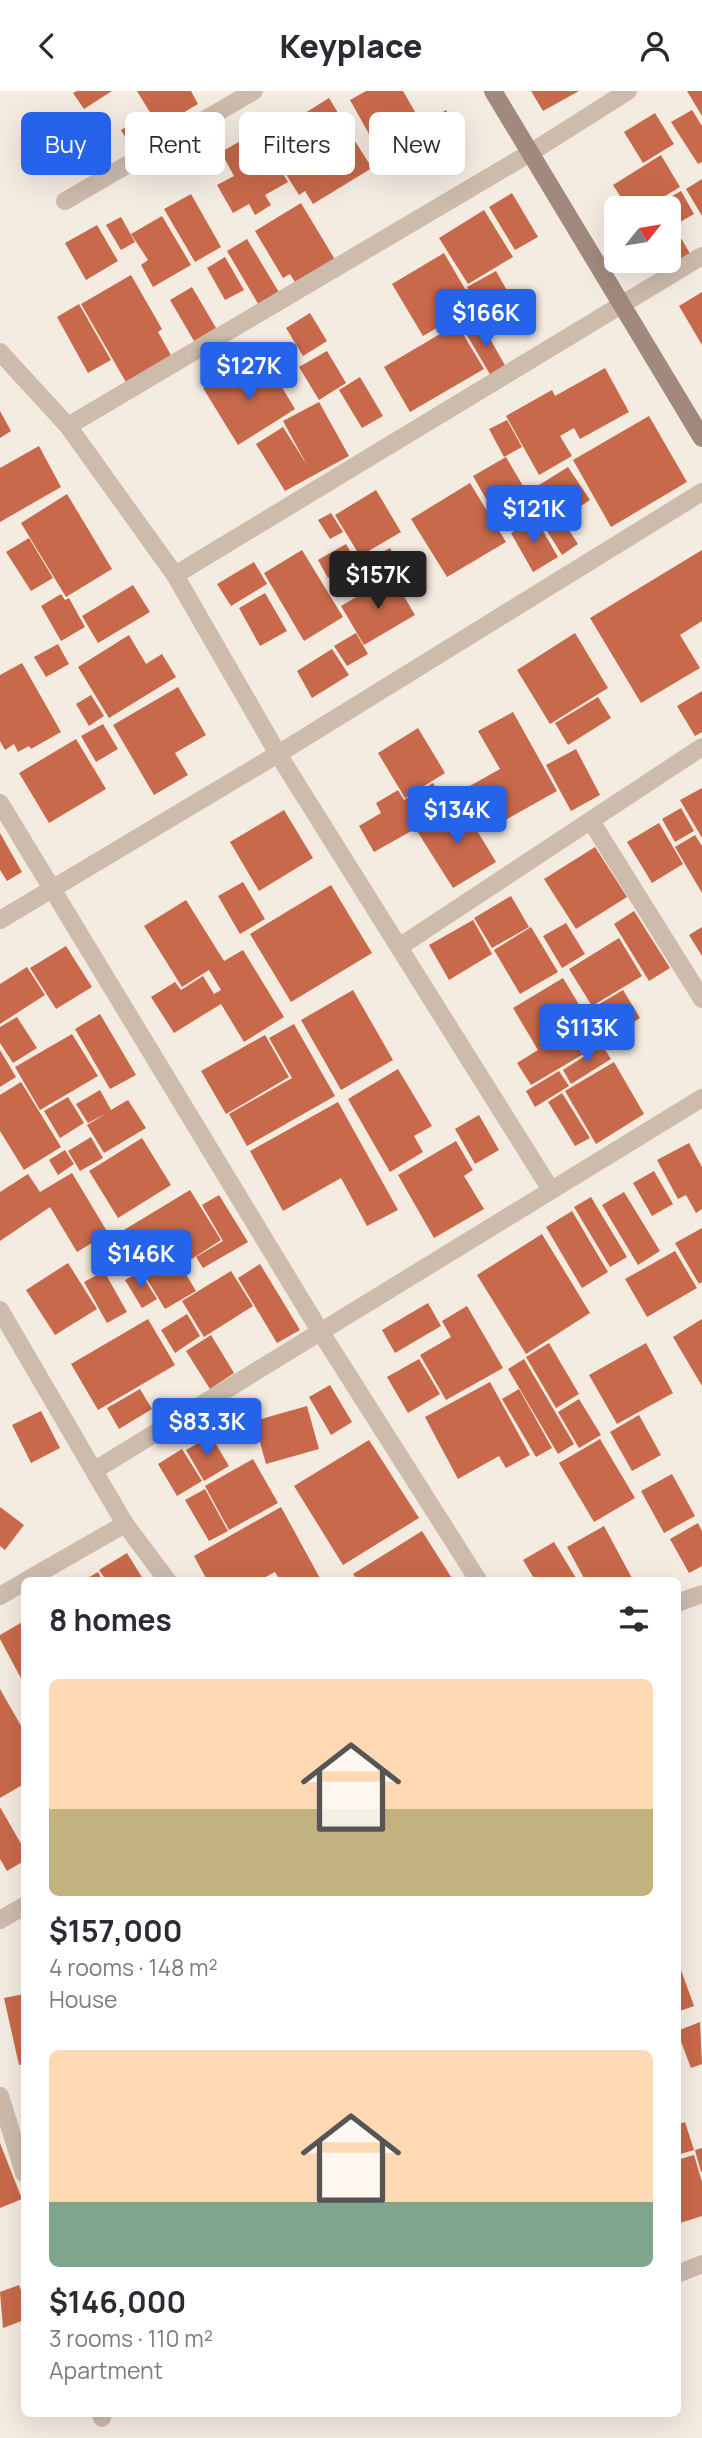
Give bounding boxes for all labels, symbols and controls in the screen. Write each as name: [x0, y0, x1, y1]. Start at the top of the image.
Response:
text: Keyplace: [279, 24, 423, 68]
icon: back: [28, 27, 66, 65]
icon: person: [636, 27, 674, 65]
chip: Buy: [21, 112, 111, 175]
chip: Rent: [125, 112, 225, 175]
chip: Filters: [239, 112, 355, 175]
chip: New: [369, 112, 465, 175]
north arrow: [604, 196, 681, 273]
map controls: [604, 196, 681, 273]
pin: $166K: [437, 289, 535, 349]
text: $166K: [452, 296, 520, 328]
pin: $127K: [200, 343, 298, 402]
text: $127K: [216, 349, 282, 381]
pin: $121K: [485, 485, 583, 545]
text: $121K: [502, 492, 566, 524]
pin: $157K: [329, 552, 427, 611]
text: $157K: [345, 558, 411, 590]
pin: $134K: [408, 787, 506, 846]
text: $134K: [424, 793, 490, 825]
pin: $113K: [538, 1005, 636, 1064]
text: $113K: [556, 1011, 618, 1043]
pin: $146K: [92, 1231, 190, 1290]
text: $146K: [107, 1237, 175, 1269]
pin: $83.3K: [150, 1399, 264, 1458]
text: $83.3K: [168, 1405, 246, 1437]
text: 8 homes: [49, 1599, 172, 1640]
icon: filters: [615, 1600, 653, 1638]
icon: home: [288, 1724, 414, 1850]
text: $157,000: [49, 1910, 182, 1951]
text: 4 rooms · 148 m²: [49, 1951, 218, 1983]
text: House: [49, 1983, 118, 2015]
icon: home: [288, 2095, 414, 2221]
text: $146,000: [49, 2281, 186, 2322]
text: 3 rooms · 110 m²: [49, 2322, 213, 2354]
text: Apartment: [49, 2354, 163, 2386]

